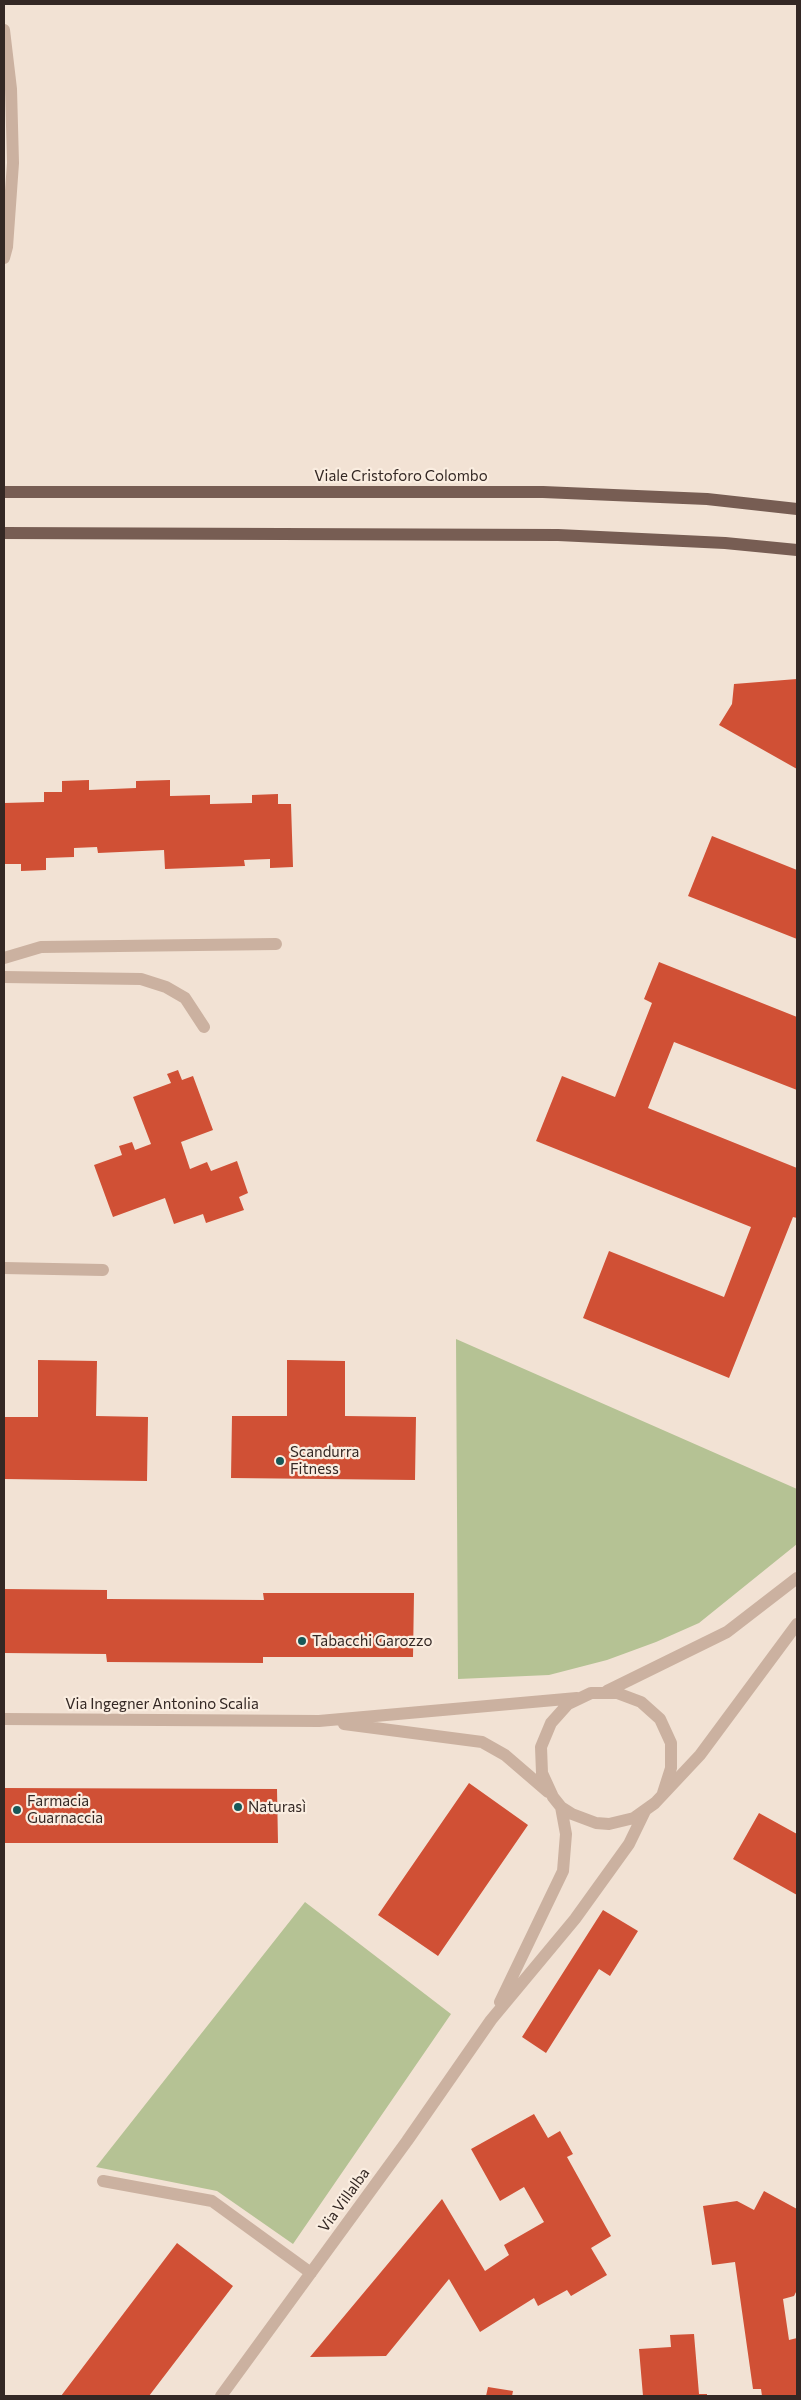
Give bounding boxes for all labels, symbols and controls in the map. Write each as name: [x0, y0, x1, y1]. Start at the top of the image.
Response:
street label: Viale Cristoforo Colombo: [314, 467, 488, 485]
place label: Scandurra Fitness: [290, 1443, 359, 1478]
marker: Scandurra Fitness: [274, 1455, 286, 1467]
place label: Tabacchi Garozzo: [312, 1632, 432, 1650]
marker: Tabacchi Garozzo: [296, 1635, 308, 1647]
street label: Via Ingegner Antonino Scalia: [65, 1695, 259, 1713]
place label: Farmacia Guarnaccia: [27, 1792, 103, 1827]
place label: Naturasì: [248, 1798, 306, 1816]
marker: Naturasì: [232, 1801, 244, 1813]
marker: Farmacia Guarnaccia: [11, 1804, 23, 1816]
street label: Via Villalba: [315, 2164, 373, 2236]

